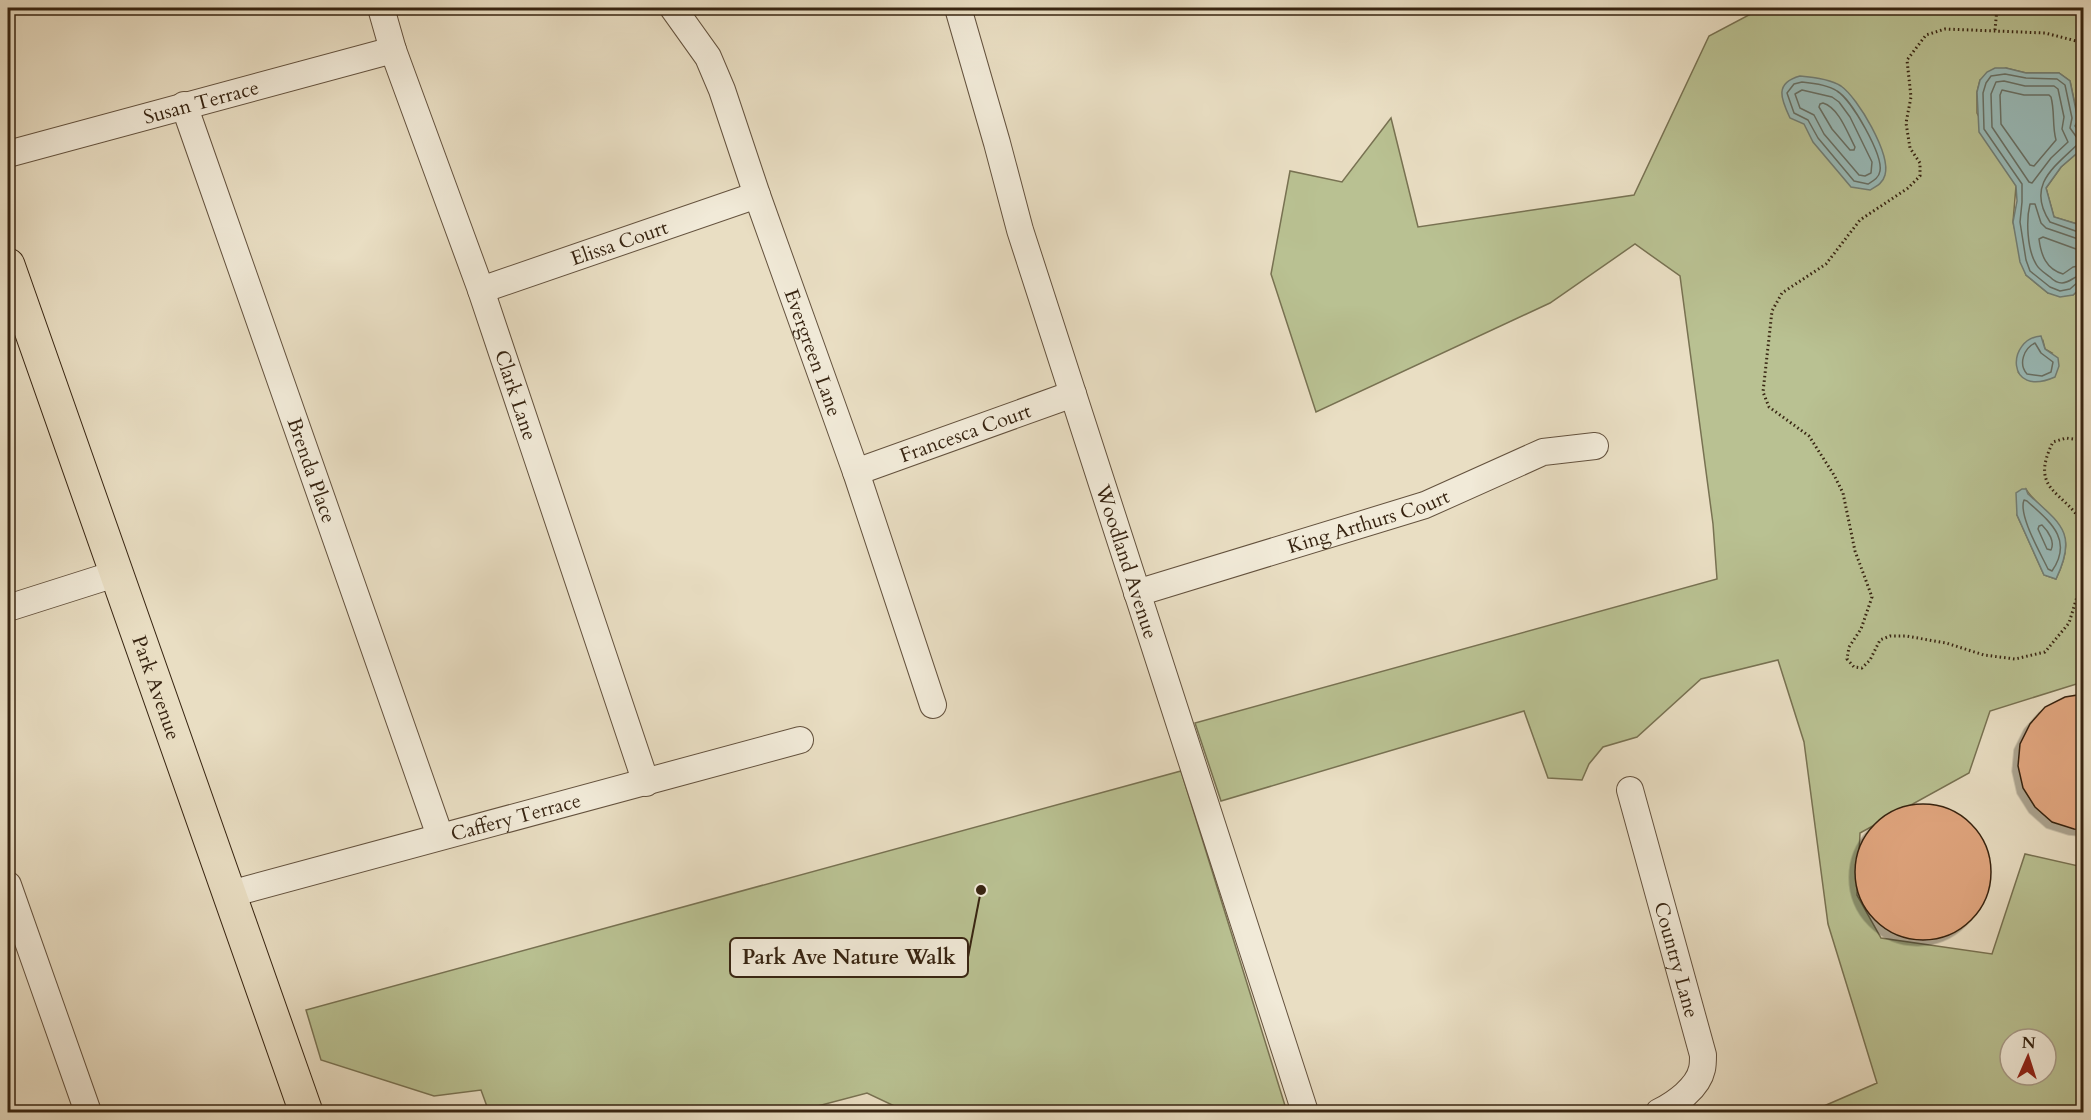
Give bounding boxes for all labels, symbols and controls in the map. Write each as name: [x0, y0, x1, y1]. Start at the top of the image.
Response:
street label: Susan Terrace: [141, 74, 262, 131]
street label: Elissa Court: [567, 214, 672, 272]
street label: Evergreen Lane: [778, 285, 848, 420]
street label: Clark Lane: [488, 346, 543, 444]
street label: Francesca Court: [896, 397, 1035, 469]
street label: Brenda Place: [281, 414, 342, 527]
street label: Woodland Avenue: [1089, 480, 1164, 642]
street label: King Arthurs Court: [1284, 483, 1454, 560]
street label: Park Avenue: [125, 632, 187, 744]
street label: Caffery Terrace: [448, 787, 584, 848]
street label: Country Lane: [1647, 899, 1705, 1021]
callout: Park Ave Nature Walk: [730, 938, 968, 977]
text: Park Ave Nature Walk: [742, 943, 956, 972]
north arrow: [1998, 1027, 2058, 1087]
text: N: [2021, 1032, 2036, 1054]

